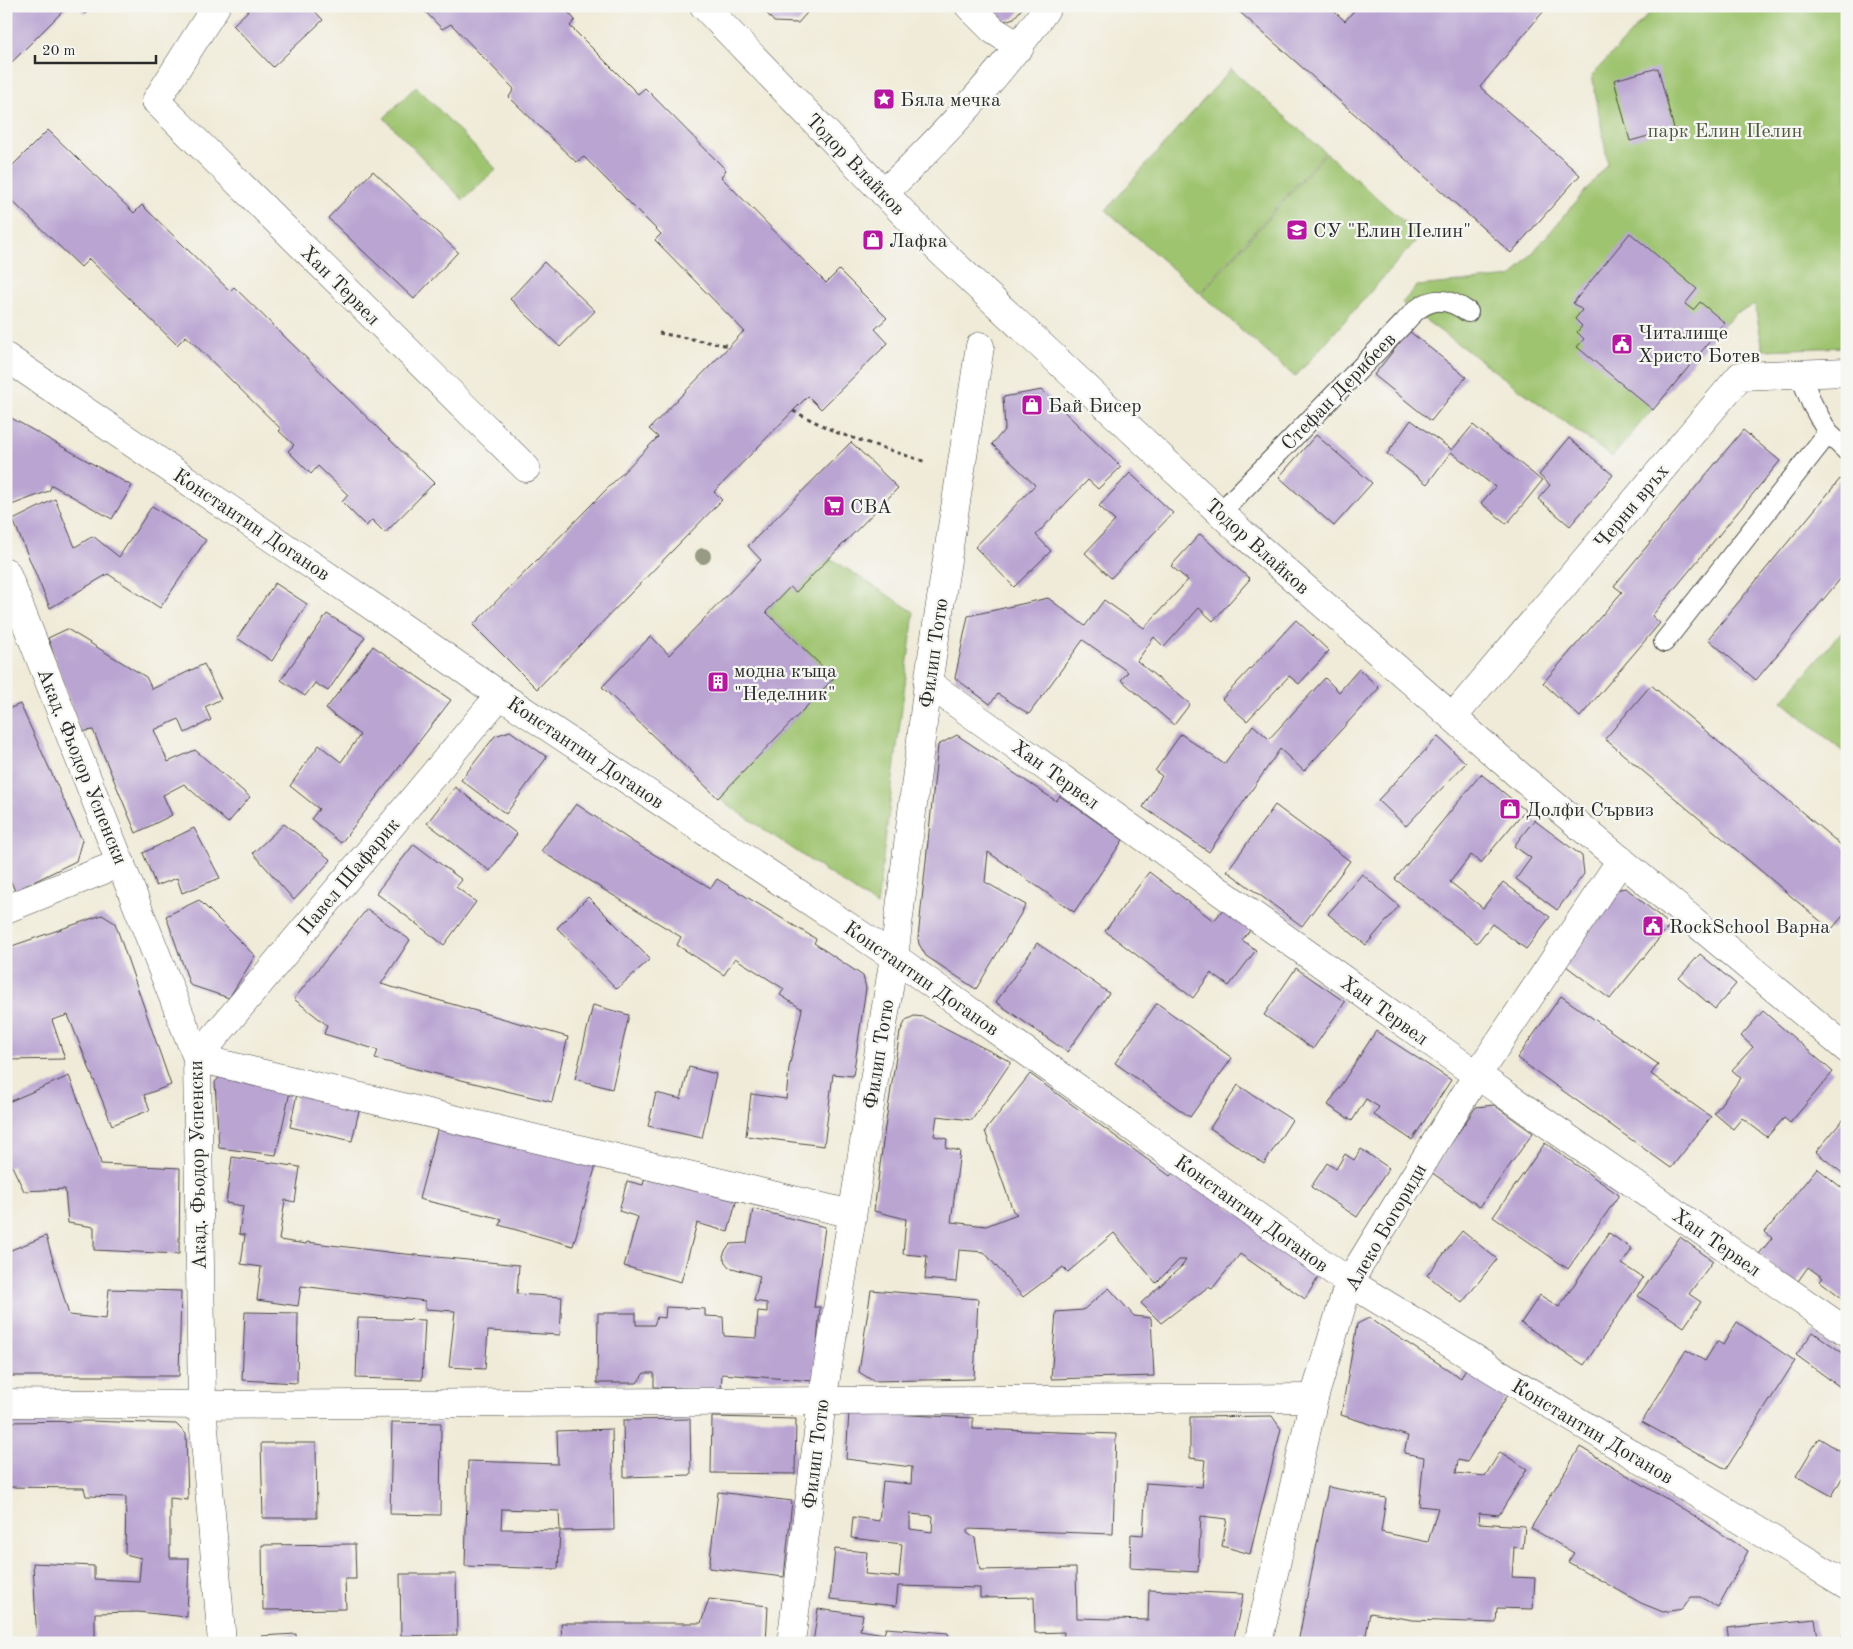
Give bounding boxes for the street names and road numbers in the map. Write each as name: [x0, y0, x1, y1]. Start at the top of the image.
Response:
street label: Тодор Влайков: [802, 111, 908, 220]
street label: Хан Тервел: [296, 243, 383, 330]
street label: Стефан Дерибеев: [1278, 330, 1400, 455]
street label: Черни връх: [1592, 461, 1673, 553]
street label: Константин Доганов: [169, 466, 333, 585]
street label: Тодор Влайков: [1201, 496, 1312, 599]
street label: Филип Тотю: [917, 597, 953, 709]
street label: Акад. Фьодор Успенски: [33, 666, 130, 868]
street label: Константин Доганов: [503, 694, 667, 813]
street label: Хан Тервел: [1007, 737, 1102, 814]
street label: Павел Шафарик: [295, 815, 404, 940]
street label: Константин Доганов: [840, 919, 1002, 1041]
street label: Хан Тервел: [1336, 973, 1431, 1050]
street label: Филип Тотю: [861, 998, 898, 1110]
street label: Акад. Фьодор Успенски: [187, 1060, 211, 1270]
street label: Константин Доганов: [1170, 1152, 1331, 1277]
street label: Алеко Богориди: [1342, 1161, 1431, 1295]
street label: Хан Тервел: [1668, 1206, 1764, 1281]
street label: Константин Доганов: [1508, 1377, 1676, 1489]
street label: Филип Тотю: [800, 1398, 834, 1510]

